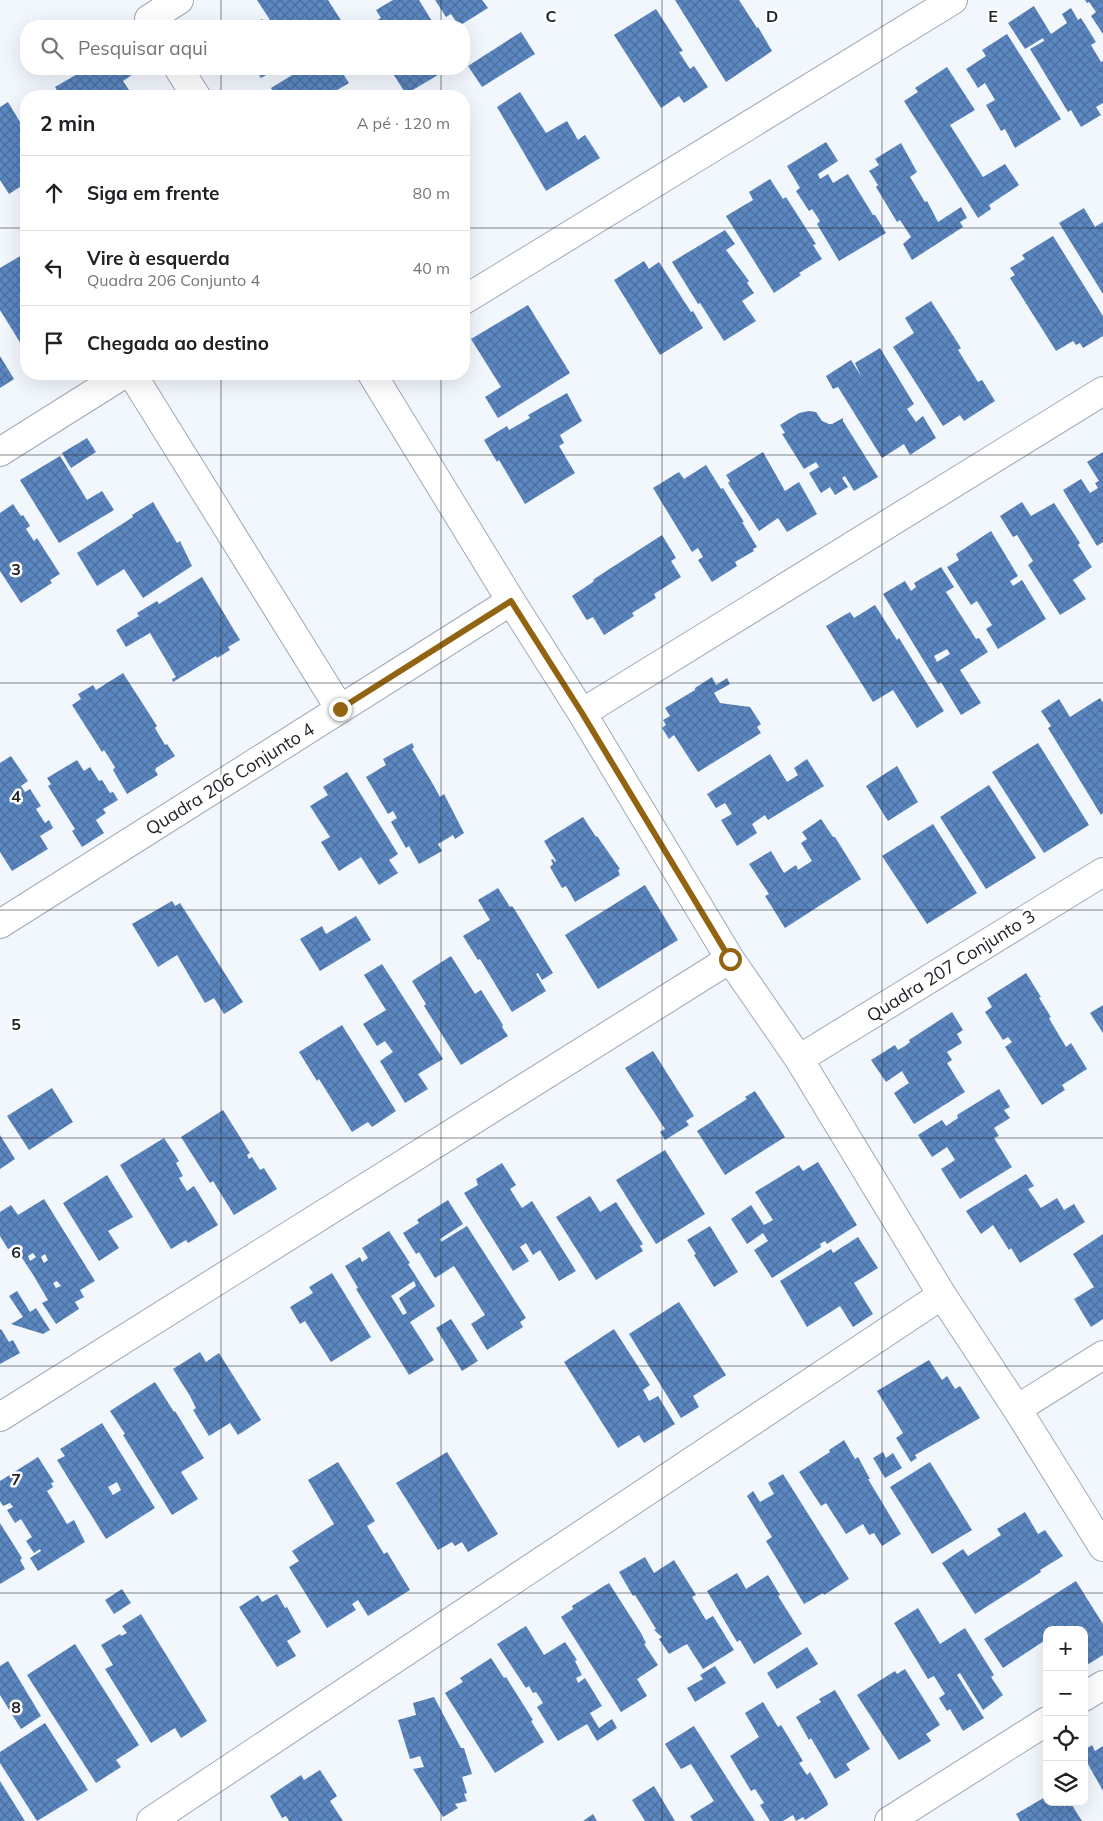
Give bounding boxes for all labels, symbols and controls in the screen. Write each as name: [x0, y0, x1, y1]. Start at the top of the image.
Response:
text: C: [546, 6, 557, 26]
text: D: [766, 6, 778, 26]
text: E: [988, 6, 998, 26]
search box: [20, 20, 470, 75]
icon: search: [38, 34, 66, 62]
text: Pesquisar aqui: [78, 36, 208, 60]
text: 2 min: [40, 110, 95, 136]
text: A pé · 120 m: [357, 113, 450, 133]
icon: ahead: [40, 179, 68, 207]
text: Siga em frente: [87, 181, 219, 205]
text: 80 m: [413, 183, 450, 203]
text: Vire à esquerda: [87, 246, 230, 270]
icon: left: [40, 254, 68, 282]
text: 40 m: [413, 258, 450, 278]
text: Quadra 206 Conjunto 4: [87, 270, 260, 290]
icon: arrive: [40, 329, 68, 357]
text: Chegada ao destino: [87, 331, 269, 355]
text: 3: [11, 559, 21, 579]
route end: [329, 698, 352, 721]
street label: Quadra 206 Conjunto 4: [141, 717, 319, 840]
text: 4: [11, 786, 21, 806]
street label: Quadra 207 Conjunto 3: [862, 904, 1039, 1027]
route start: [719, 948, 742, 971]
text: 5: [11, 1014, 21, 1034]
text: 6: [11, 1242, 21, 1262]
text: 7: [11, 1469, 21, 1489]
map controls: [1043, 1626, 1088, 1806]
button: +: [1043, 1626, 1088, 1671]
button: −: [1043, 1671, 1088, 1716]
text: 8: [11, 1697, 21, 1717]
button: locate: [1043, 1716, 1088, 1761]
button: layers: [1043, 1761, 1088, 1806]

